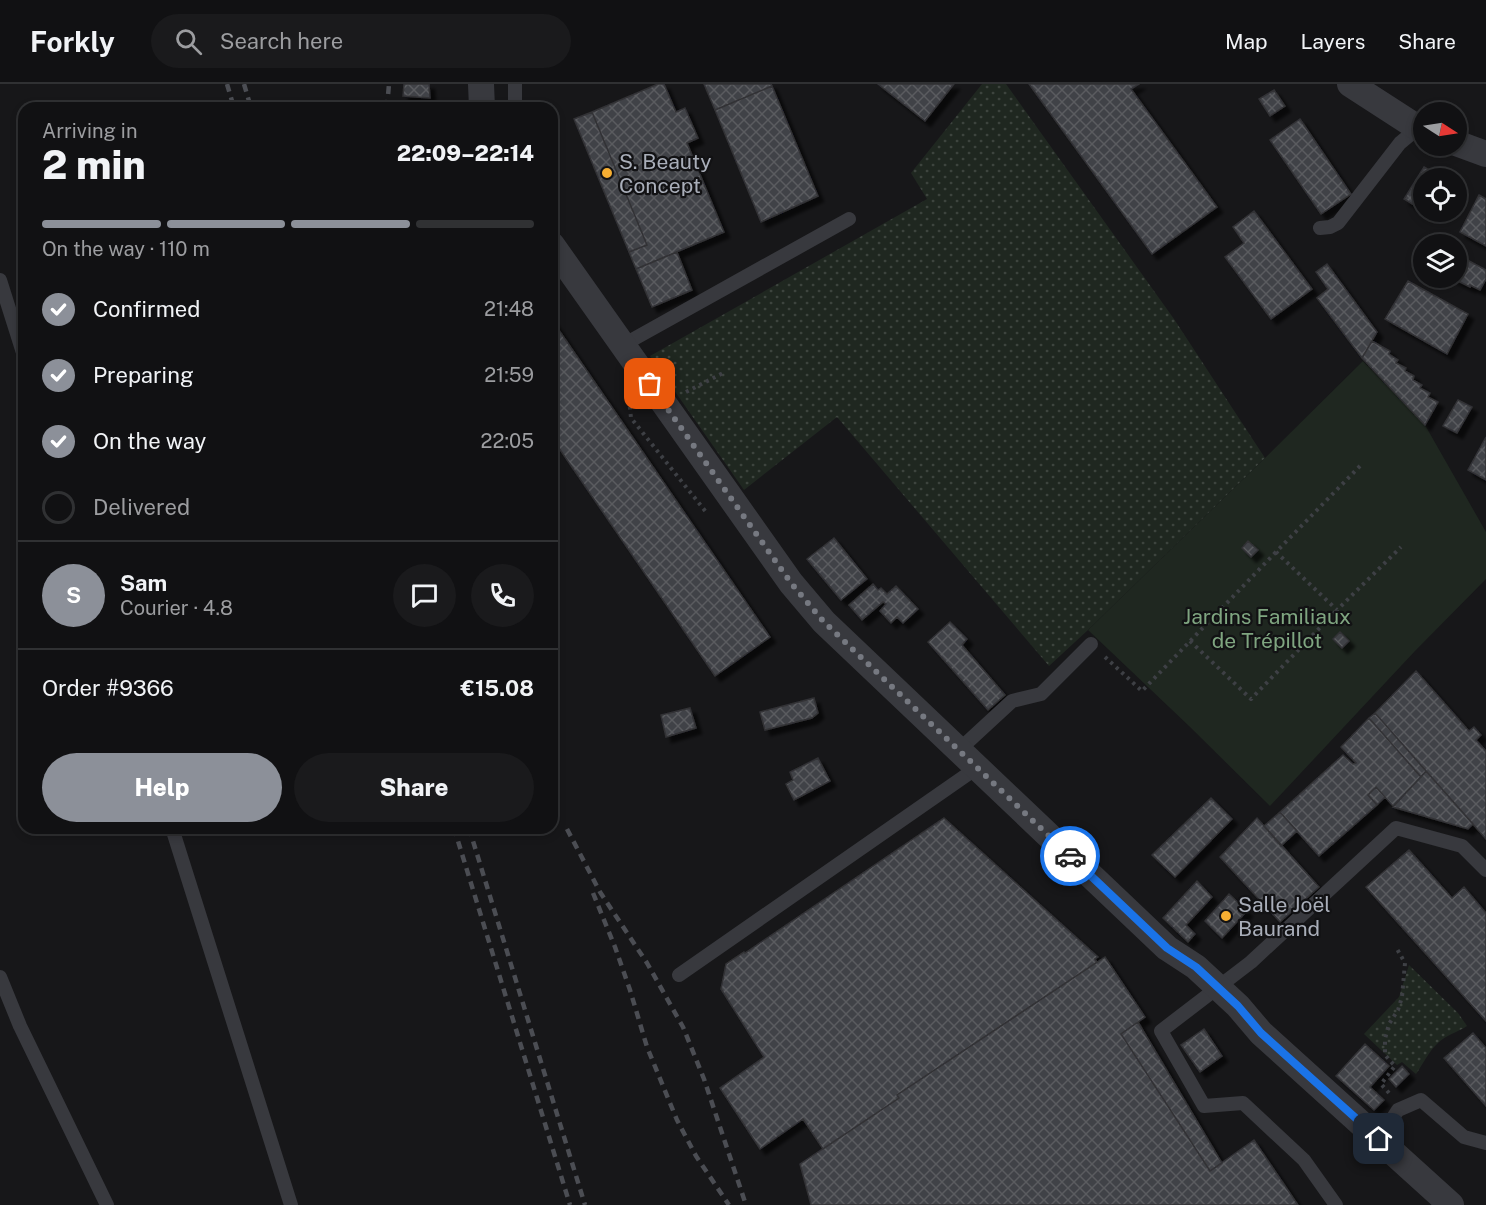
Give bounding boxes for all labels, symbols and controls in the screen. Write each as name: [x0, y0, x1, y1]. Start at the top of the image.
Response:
search box: [151, 14, 571, 68]
text: Forkly: [30, 25, 115, 58]
icon: search: [172, 25, 205, 58]
text: Search here: [220, 28, 343, 54]
text: Map: [1225, 29, 1268, 54]
text: Layers: [1301, 29, 1365, 54]
text: Share: [1398, 29, 1456, 54]
north arrow: [1413, 102, 1467, 156]
map controls: [1413, 102, 1467, 288]
text: Arriving in: [42, 119, 137, 143]
text: 22:09–22:14: [397, 140, 534, 166]
text: 2 min: [42, 142, 146, 188]
place label: S. Beauty Concept: [619, 149, 711, 198]
marker: S. Beauty Concept: [600, 166, 614, 180]
button: locate: [1413, 168, 1467, 222]
button: layers: [1413, 234, 1467, 288]
text: On the way · 110 m: [42, 237, 210, 261]
icon: check: [42, 293, 75, 326]
text: Confirmed: [93, 296, 200, 322]
text: 21:48: [484, 297, 534, 321]
pin: [624, 358, 675, 409]
icon: check: [42, 359, 75, 392]
text: Preparing: [93, 362, 194, 388]
text: 21:59: [484, 363, 534, 387]
icon: bag: [633, 367, 666, 400]
icon: check: [42, 425, 75, 458]
text: On the way: [93, 428, 206, 454]
text: 22:05: [481, 429, 534, 453]
text: Delivered: [93, 494, 190, 520]
button: chat: [393, 564, 456, 627]
button: phone: [471, 564, 534, 627]
text: Sam: [120, 570, 167, 596]
text: S: [66, 582, 81, 608]
text: Courier · 4.8: [120, 596, 233, 620]
park label: Jardins Familiaux de Trépillot: [1183, 604, 1351, 653]
text: Order #9366: [42, 675, 174, 701]
text: €15.08: [461, 675, 534, 701]
button: Help: [42, 753, 282, 822]
button: Share: [294, 753, 534, 822]
courier: [1040, 826, 1100, 886]
icon: car: [1054, 840, 1087, 873]
place label: Salle Joël Baurand: [1238, 892, 1331, 941]
marker: Salle Joël Baurand: [1219, 909, 1233, 923]
pin: [1353, 1113, 1404, 1164]
icon: home: [1362, 1122, 1395, 1155]

